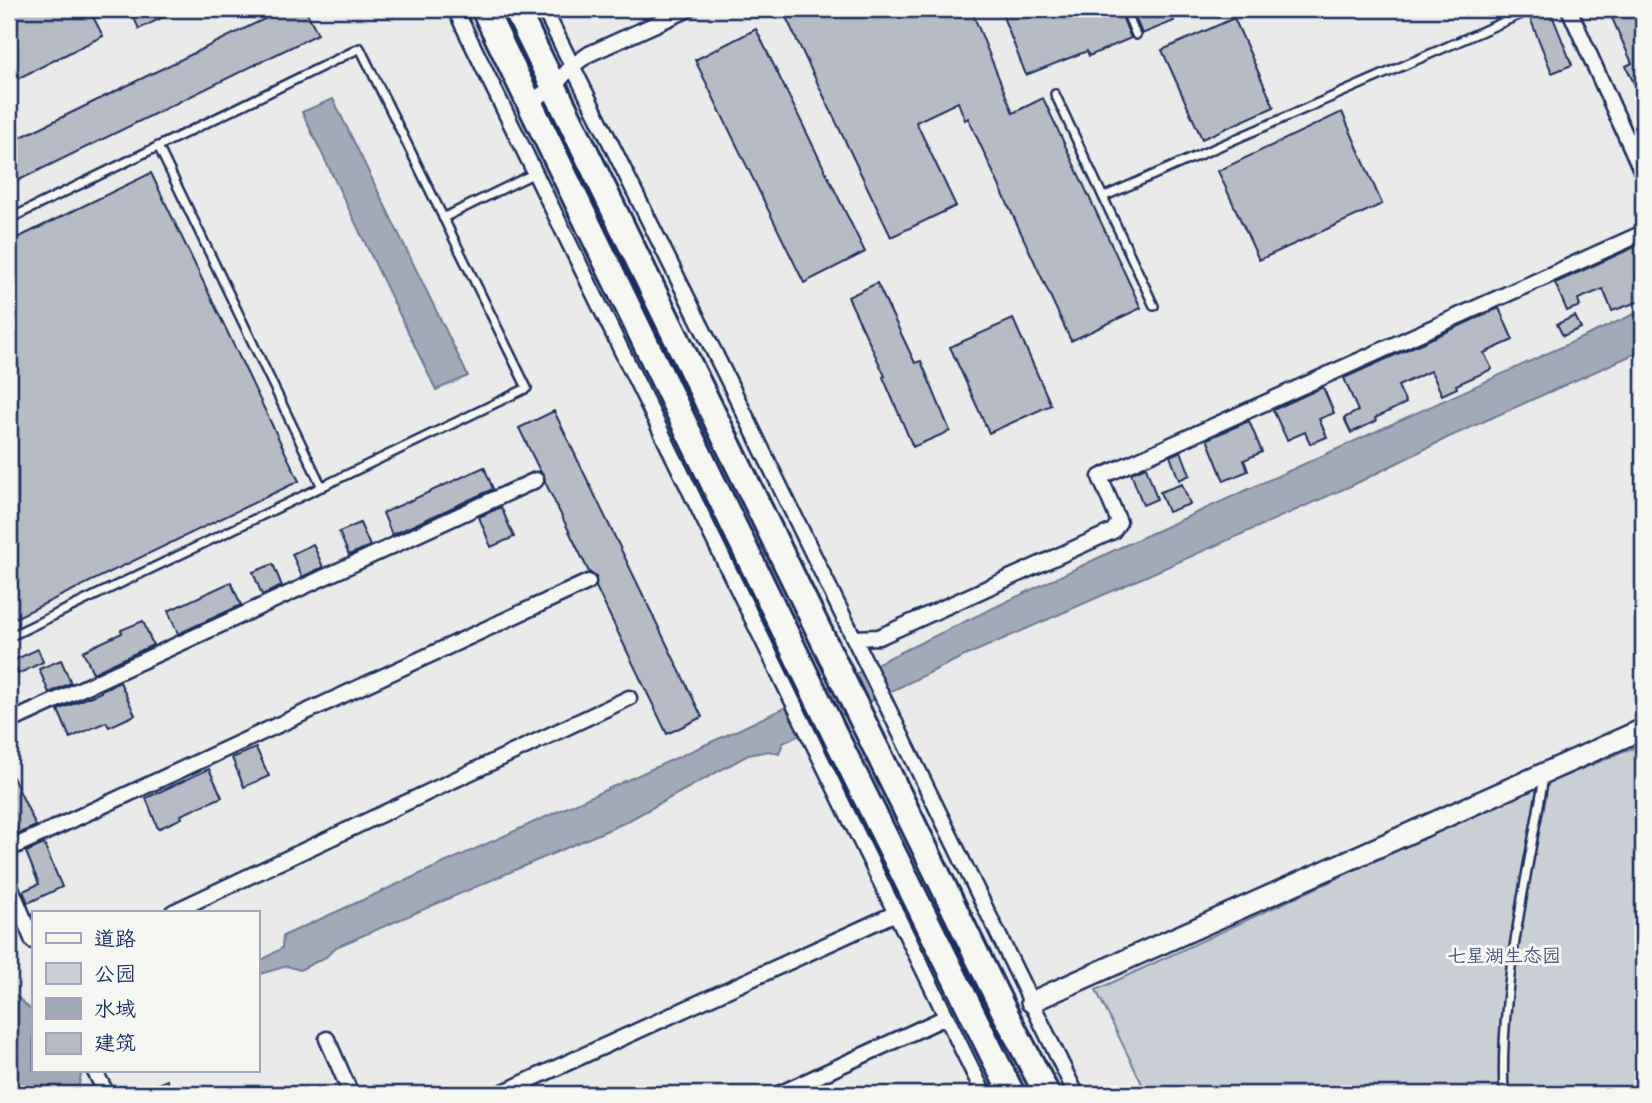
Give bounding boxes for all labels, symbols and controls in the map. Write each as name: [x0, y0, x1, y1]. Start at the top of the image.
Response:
legend: [32, 911, 259, 1072]
text: 道路: [94, 925, 136, 953]
park label: 七星湖生态园: [1447, 943, 1561, 968]
text: 公园: [94, 960, 136, 988]
text: 水域: [94, 995, 136, 1023]
text: 建筑: [94, 1029, 136, 1057]

